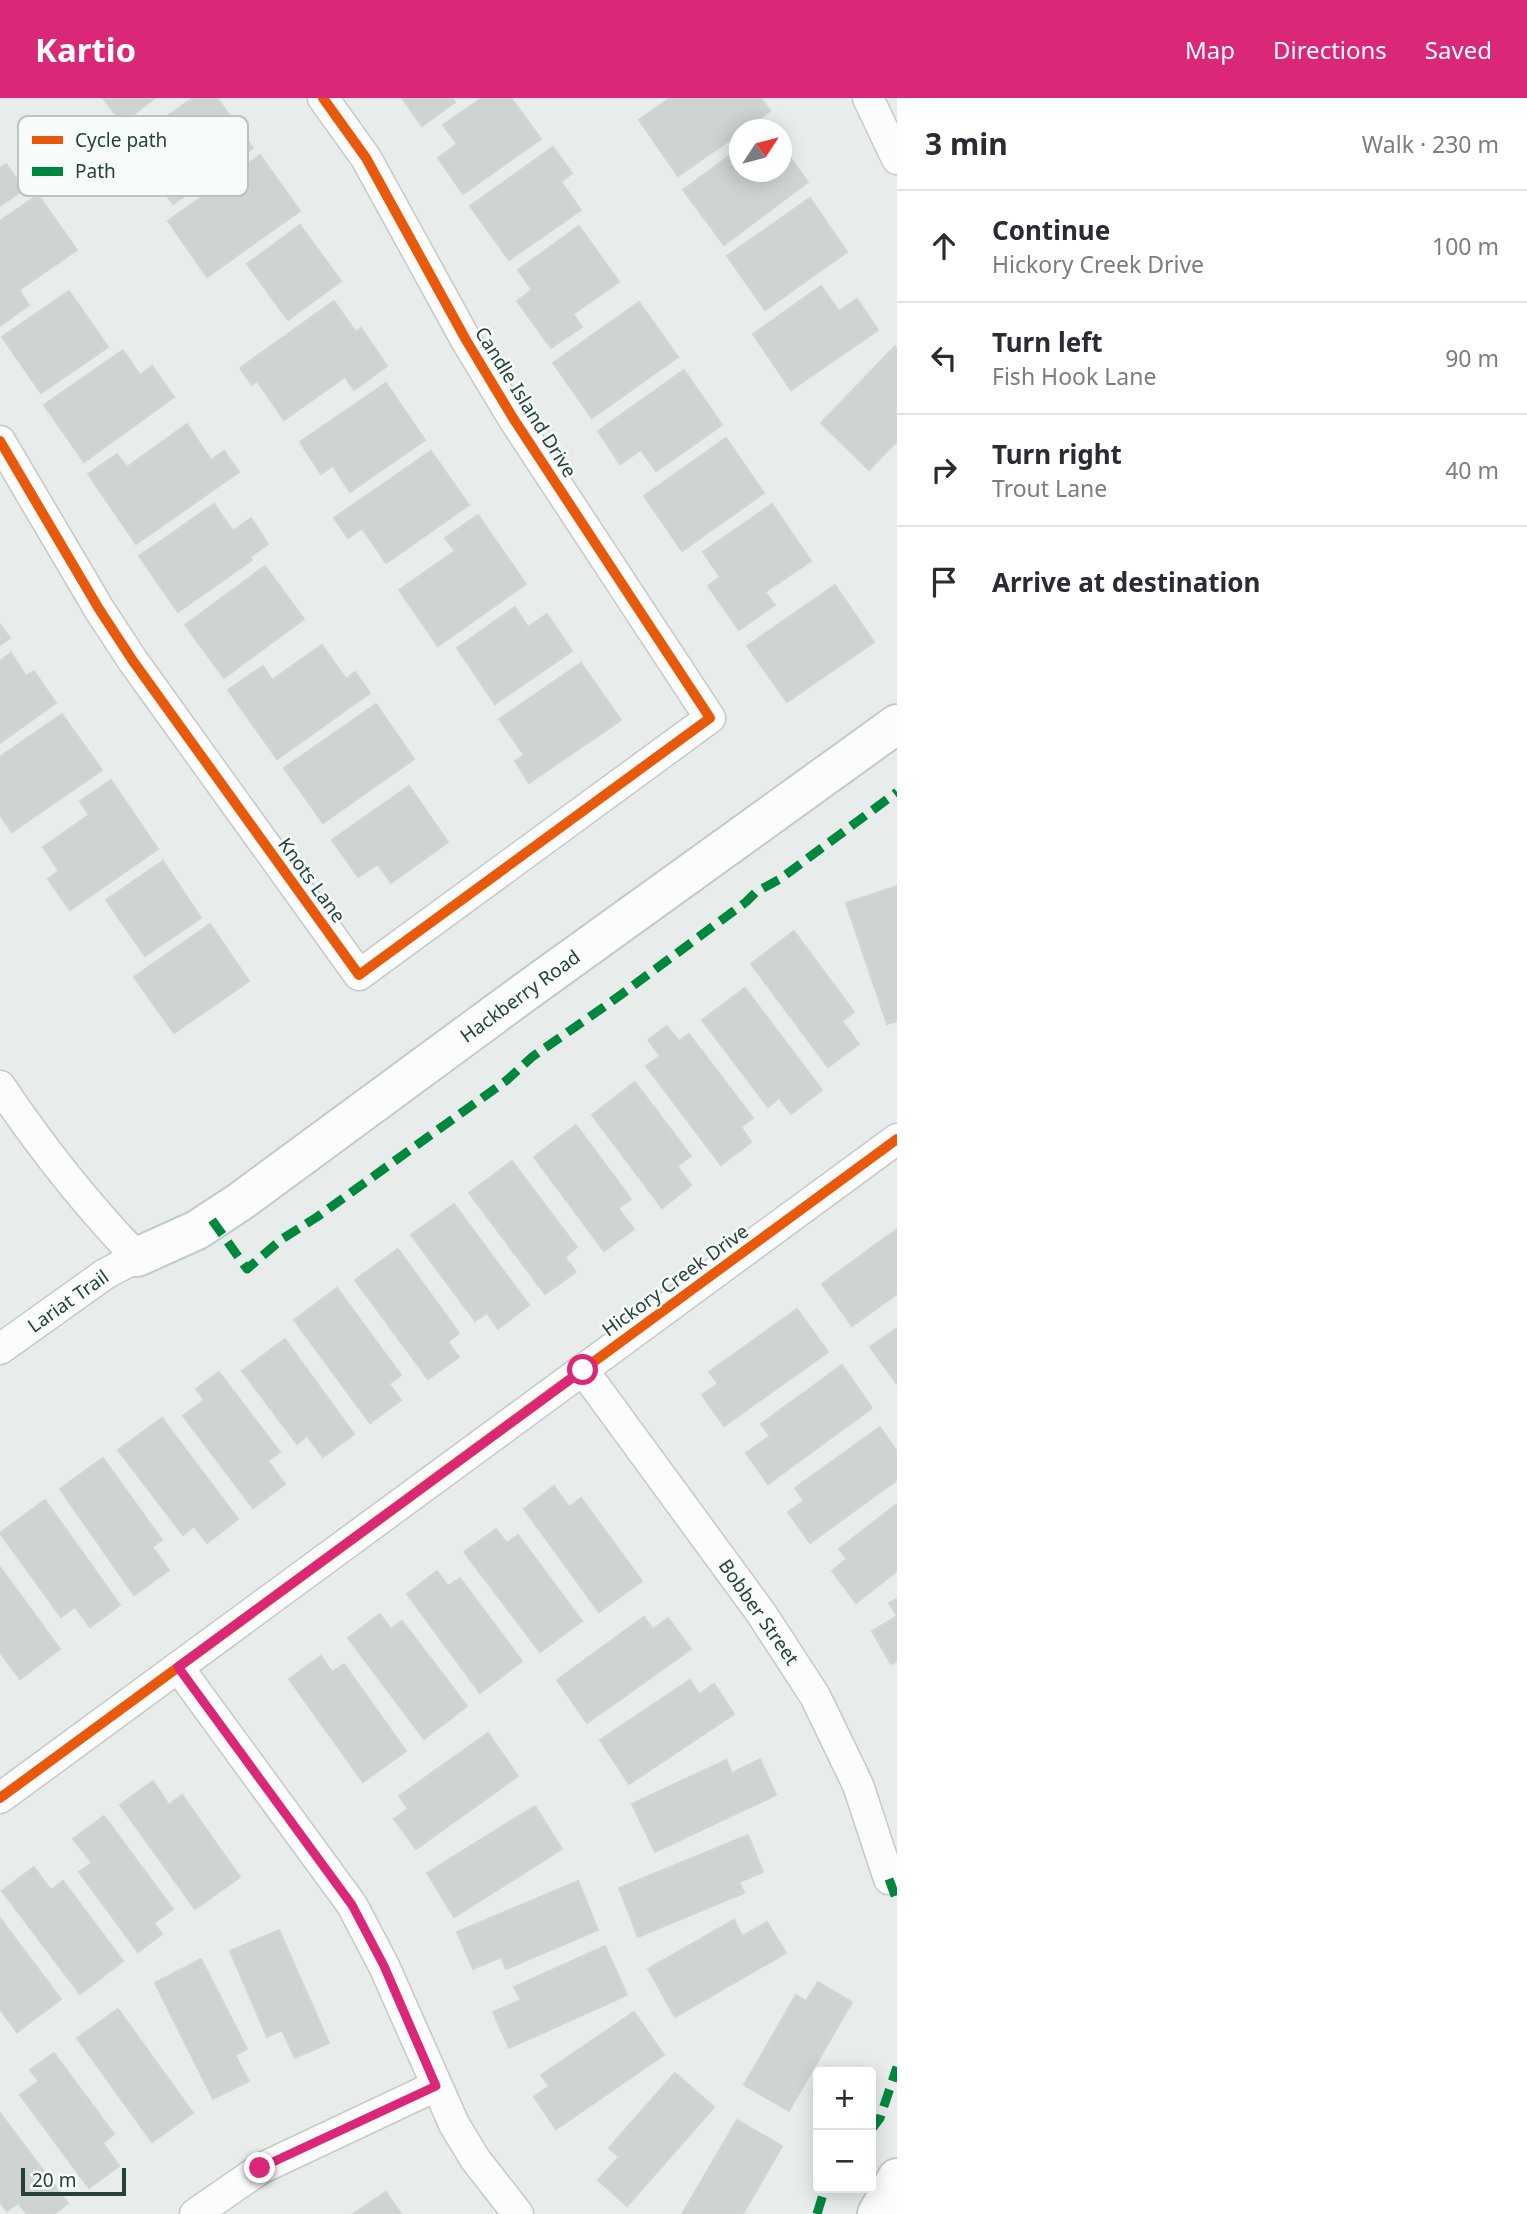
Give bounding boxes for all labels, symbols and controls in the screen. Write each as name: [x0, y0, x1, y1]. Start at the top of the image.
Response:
text: Kartio: [35, 27, 136, 72]
text: Map: [1185, 33, 1235, 66]
text: Directions: [1273, 33, 1387, 66]
text: Saved: [1425, 33, 1492, 66]
legend: [18, 116, 248, 196]
north arrow: [729, 119, 792, 182]
text: 3 min: [925, 123, 1008, 164]
text: Cycle path: [75, 127, 167, 153]
text: Walk · 230 m: [1362, 128, 1499, 160]
text: Path: [75, 158, 116, 184]
text: Continue: [992, 212, 1110, 248]
icon: ahead: [925, 227, 963, 265]
text: 100 m: [1432, 230, 1499, 262]
text: Hickory Creek Drive: [992, 248, 1204, 280]
street label: Candle Island Drive: [469, 322, 583, 482]
text: Turn left: [992, 324, 1103, 360]
icon: left: [925, 339, 963, 377]
text: 90 m: [1445, 342, 1499, 374]
text: Fish Hook Lane: [992, 360, 1156, 392]
text: Turn right: [992, 436, 1122, 472]
icon: right: [925, 451, 963, 489]
text: 40 m: [1445, 454, 1499, 486]
text: Trout Lane: [992, 472, 1107, 504]
icon: arrive: [925, 563, 963, 601]
text: Arrive at destination: [992, 564, 1261, 600]
street label: Knots Lane: [272, 832, 352, 928]
street label: Hackberry Road: [455, 944, 585, 1048]
street label: Hickory Creek Drive: [596, 1218, 754, 1342]
street label: Lariat Trail: [22, 1264, 114, 1338]
route start: [567, 1354, 598, 1385]
street label: Bobber Street: [713, 1554, 805, 1670]
map controls: [813, 2067, 876, 2193]
button: +: [813, 2067, 876, 2130]
button: −: [813, 2130, 876, 2193]
route end: [244, 2152, 275, 2183]
scale bar: [21, 2165, 126, 2197]
text: 20 m: [32, 2167, 76, 2193]

